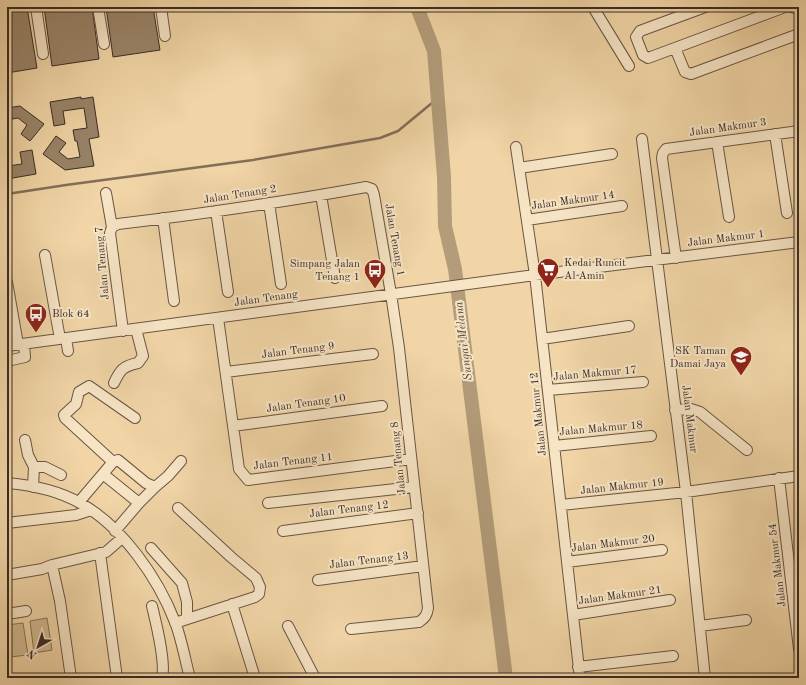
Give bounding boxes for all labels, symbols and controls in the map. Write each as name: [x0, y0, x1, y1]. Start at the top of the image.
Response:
street label: Jalan Makmur 3: [689, 117, 767, 139]
street label: Jalan Tenang 2: [203, 184, 277, 206]
street label: Jalan Makmur 14: [531, 190, 615, 212]
street label: Jalan Tenang 1: [382, 203, 406, 277]
street label: Jalan Tenang 7: [94, 226, 112, 300]
street label: Jalan Makmur 1: [687, 229, 765, 249]
supermarket icon: Kedai Runcit Al Amin: [535, 256, 561, 289]
bus stop icon: Simpang Jalan Tenang 1: [362, 257, 388, 290]
place label: Kedai Runcit Al Amin: [564, 258, 626, 282]
place label: Simpang Jalan Tenang 1: [290, 259, 360, 283]
street label: Jalan Tenang: [233, 289, 299, 309]
water label: Sungai Melana: [453, 300, 475, 381]
bus stop icon: Blok 64: [23, 301, 49, 334]
place label: Blok 64: [52, 309, 90, 320]
street label: Jalan Tenang 9: [261, 341, 335, 361]
school or university icon: SK Taman Damai Jaya: [728, 344, 754, 377]
place label: SK Taman Damai Jaya: [670, 346, 727, 370]
street label: Jalan Makmur 17: [553, 365, 637, 383]
street label: Jalan Makmur 12: [529, 372, 549, 456]
street label: Jalan Makmur: [679, 384, 699, 454]
street label: Jalan Tenang 10: [266, 393, 346, 415]
street label: Jalan Makmur 18: [559, 420, 643, 438]
street label: Jalan Tenang 8: [390, 421, 408, 495]
street label: Jalan Tenang 11: [253, 452, 333, 472]
street label: Jalan Makmur 19: [580, 477, 664, 497]
street label: Jalan Tenang 12: [309, 500, 389, 520]
street label: Jalan Makmur 54: [767, 523, 789, 607]
street label: Jalan Makmur 20: [571, 533, 655, 555]
street label: Jalan Tenang 13: [329, 551, 409, 571]
street label: Jalan Makmur 21: [578, 585, 662, 607]
north arrow: [18, 627, 58, 667]
text: N: [25, 646, 39, 661]

